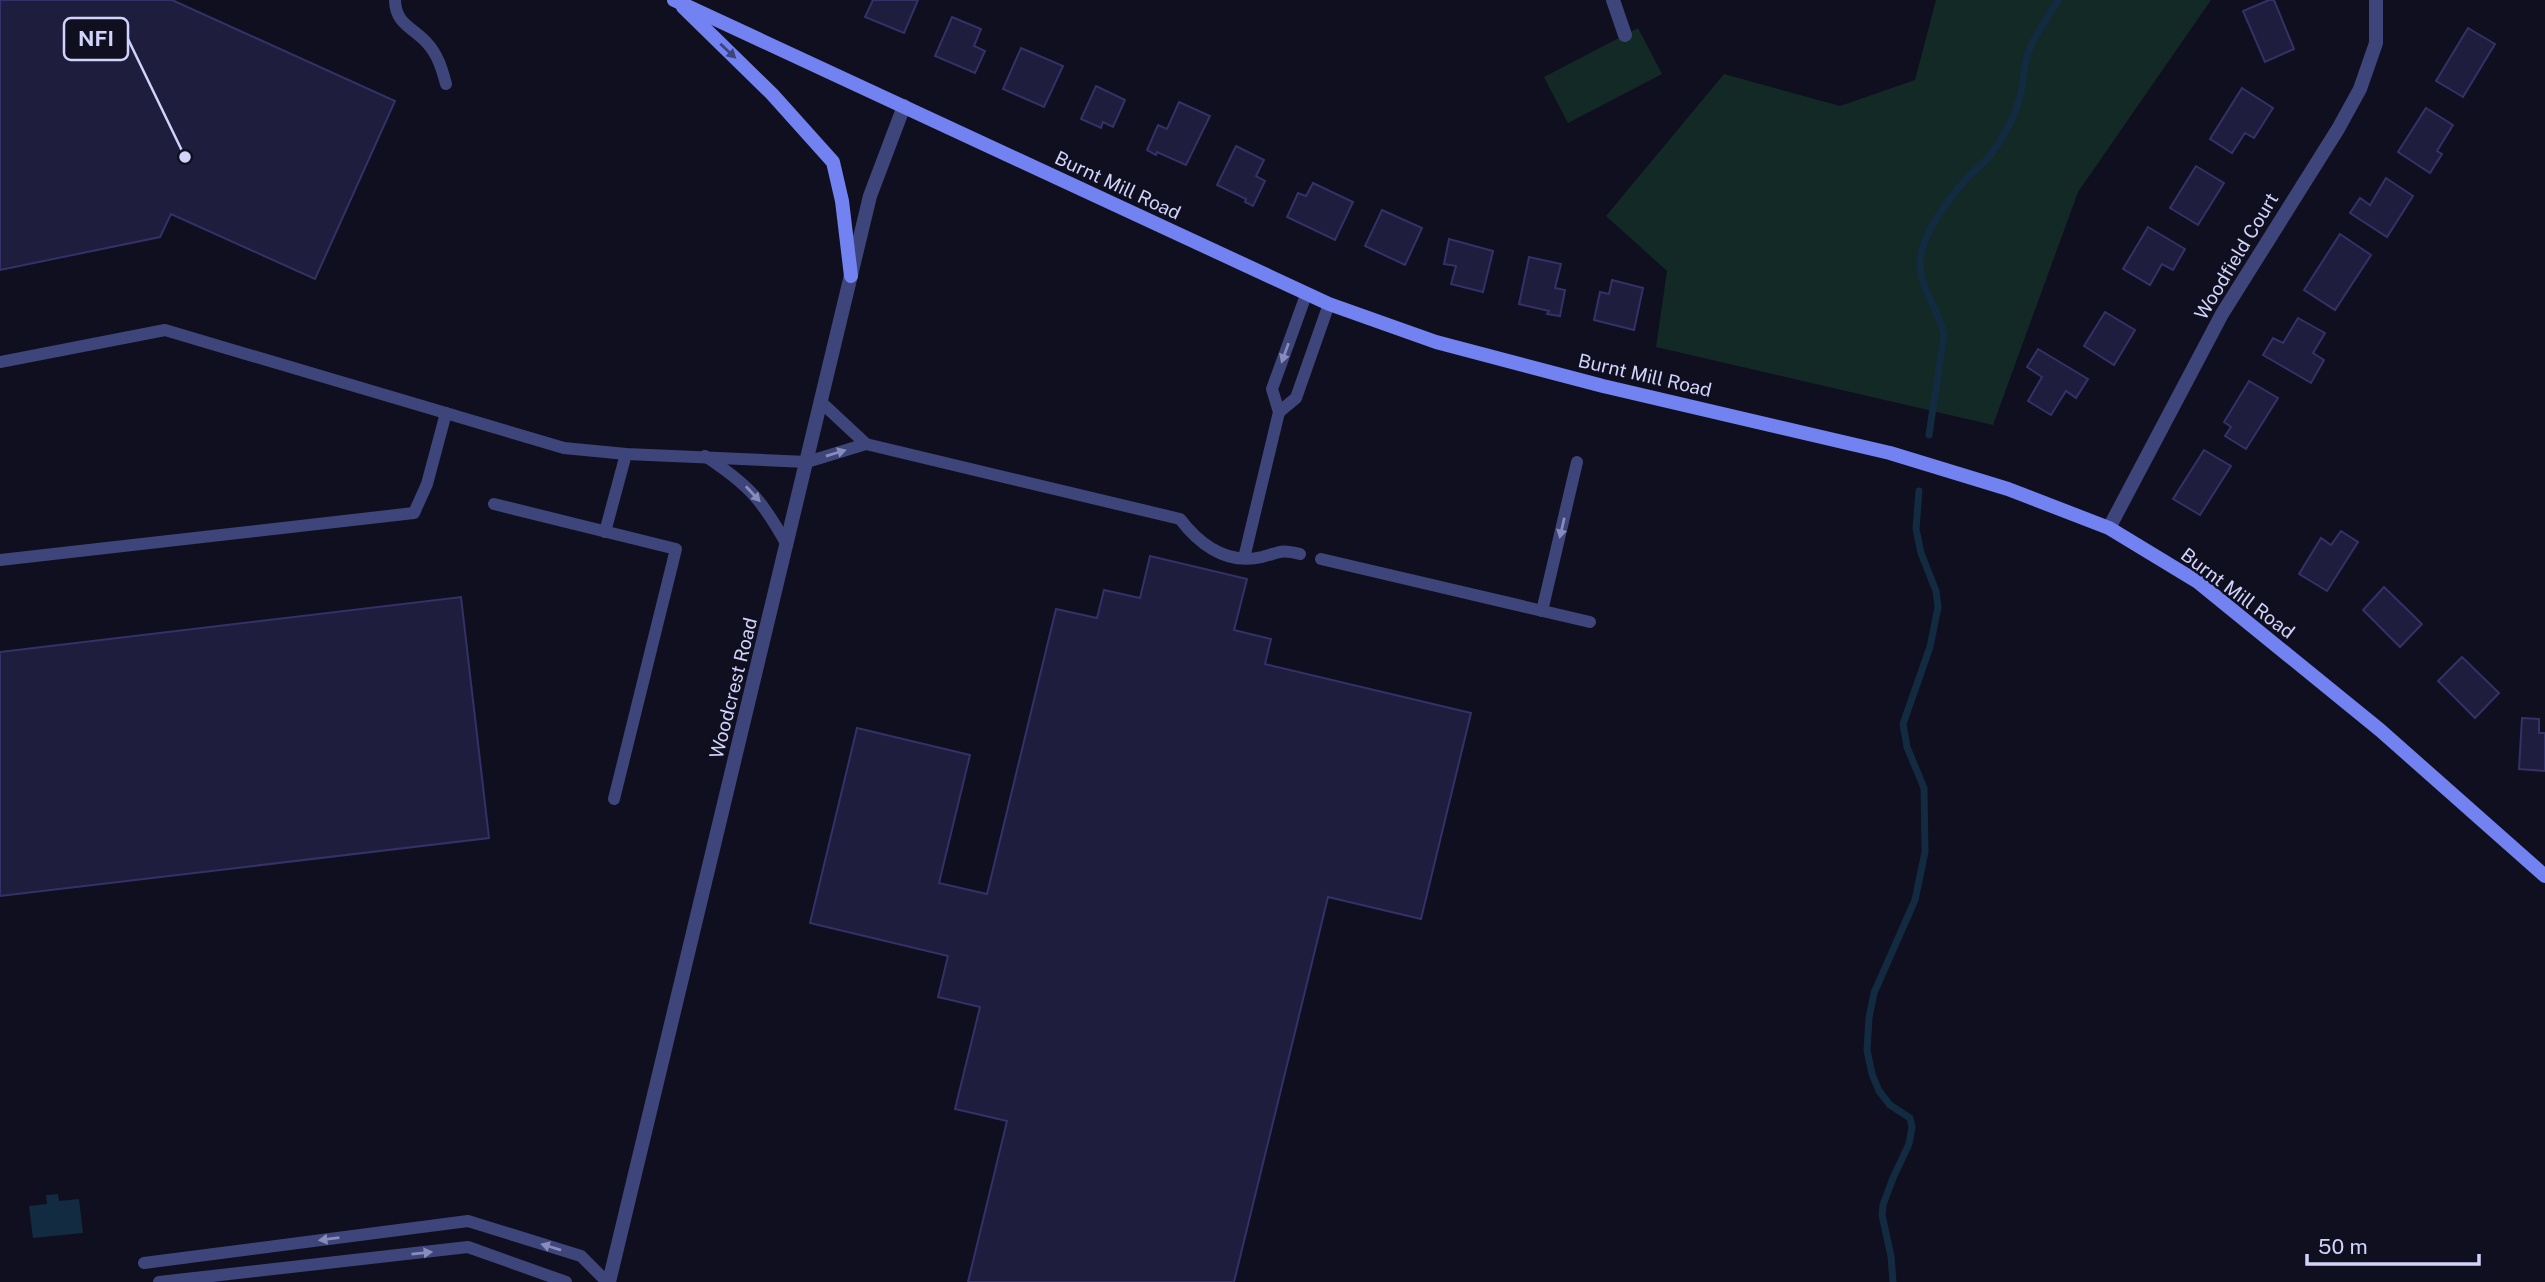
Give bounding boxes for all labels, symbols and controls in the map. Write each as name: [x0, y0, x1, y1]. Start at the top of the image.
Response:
callout: NFI: [64, 18, 128, 60]
text: NFI: [78, 26, 114, 51]
one-way arrow: [719, 43, 736, 60]
street label: Burnt Mill Road: [1052, 146, 1184, 224]
street label: Woodfield Court: [2190, 189, 2282, 323]
one-way arrow: [1279, 343, 1290, 364]
street label: Burnt Mill Road: [1576, 349, 1714, 401]
one-way arrow: [826, 448, 847, 458]
one-way arrow: [745, 485, 761, 502]
one-way arrow: [1556, 517, 1567, 539]
street label: Burnt Mill Road: [2177, 543, 2299, 643]
street label: Woodcrest Road: [705, 615, 761, 761]
scale bar: [2307, 1222, 2478, 1266]
one-way arrow: [318, 1233, 340, 1244]
text: 50 m: [2318, 1234, 2368, 1259]
one-way arrow: [541, 1241, 562, 1251]
one-way arrow: [411, 1247, 433, 1258]

